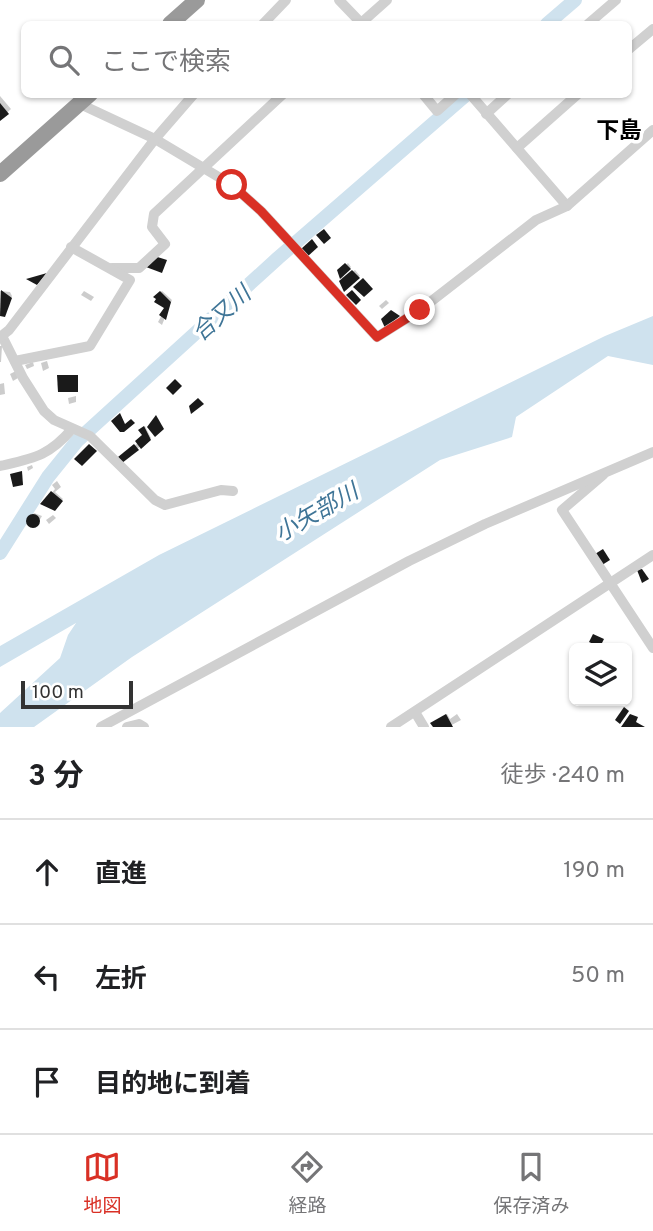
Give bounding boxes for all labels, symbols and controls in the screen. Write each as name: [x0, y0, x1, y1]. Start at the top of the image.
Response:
search box: [21, 21, 632, 98]
icon: search: [45, 41, 83, 79]
text: ここで検索: [101, 47, 231, 80]
district label: 下島: [596, 118, 642, 147]
route start: [216, 169, 247, 200]
water label: 合又川: [187, 279, 260, 349]
route end: [404, 294, 435, 325]
water label: 小矢部川: [270, 477, 367, 550]
map controls: [569, 643, 632, 706]
button: layers: [569, 643, 632, 706]
scale bar: [21, 678, 133, 710]
text: 100 m: [32, 681, 84, 705]
text: 3 分: [28, 759, 84, 796]
text: 徒歩 · 240 m: [500, 762, 625, 791]
icon: ahead: [28, 853, 66, 891]
text: 190 m: [563, 857, 625, 886]
text: 直進: [95, 859, 147, 892]
icon: left: [28, 958, 66, 996]
text: 50 m: [571, 962, 625, 991]
text: 左折: [95, 964, 147, 997]
icon: arrive: [28, 1063, 66, 1101]
text: 目的地に到着: [95, 1069, 251, 1102]
tab: 地図: [83, 1148, 122, 1219]
tab: 経路: [288, 1148, 327, 1219]
tab: 保存済み: [493, 1148, 570, 1219]

